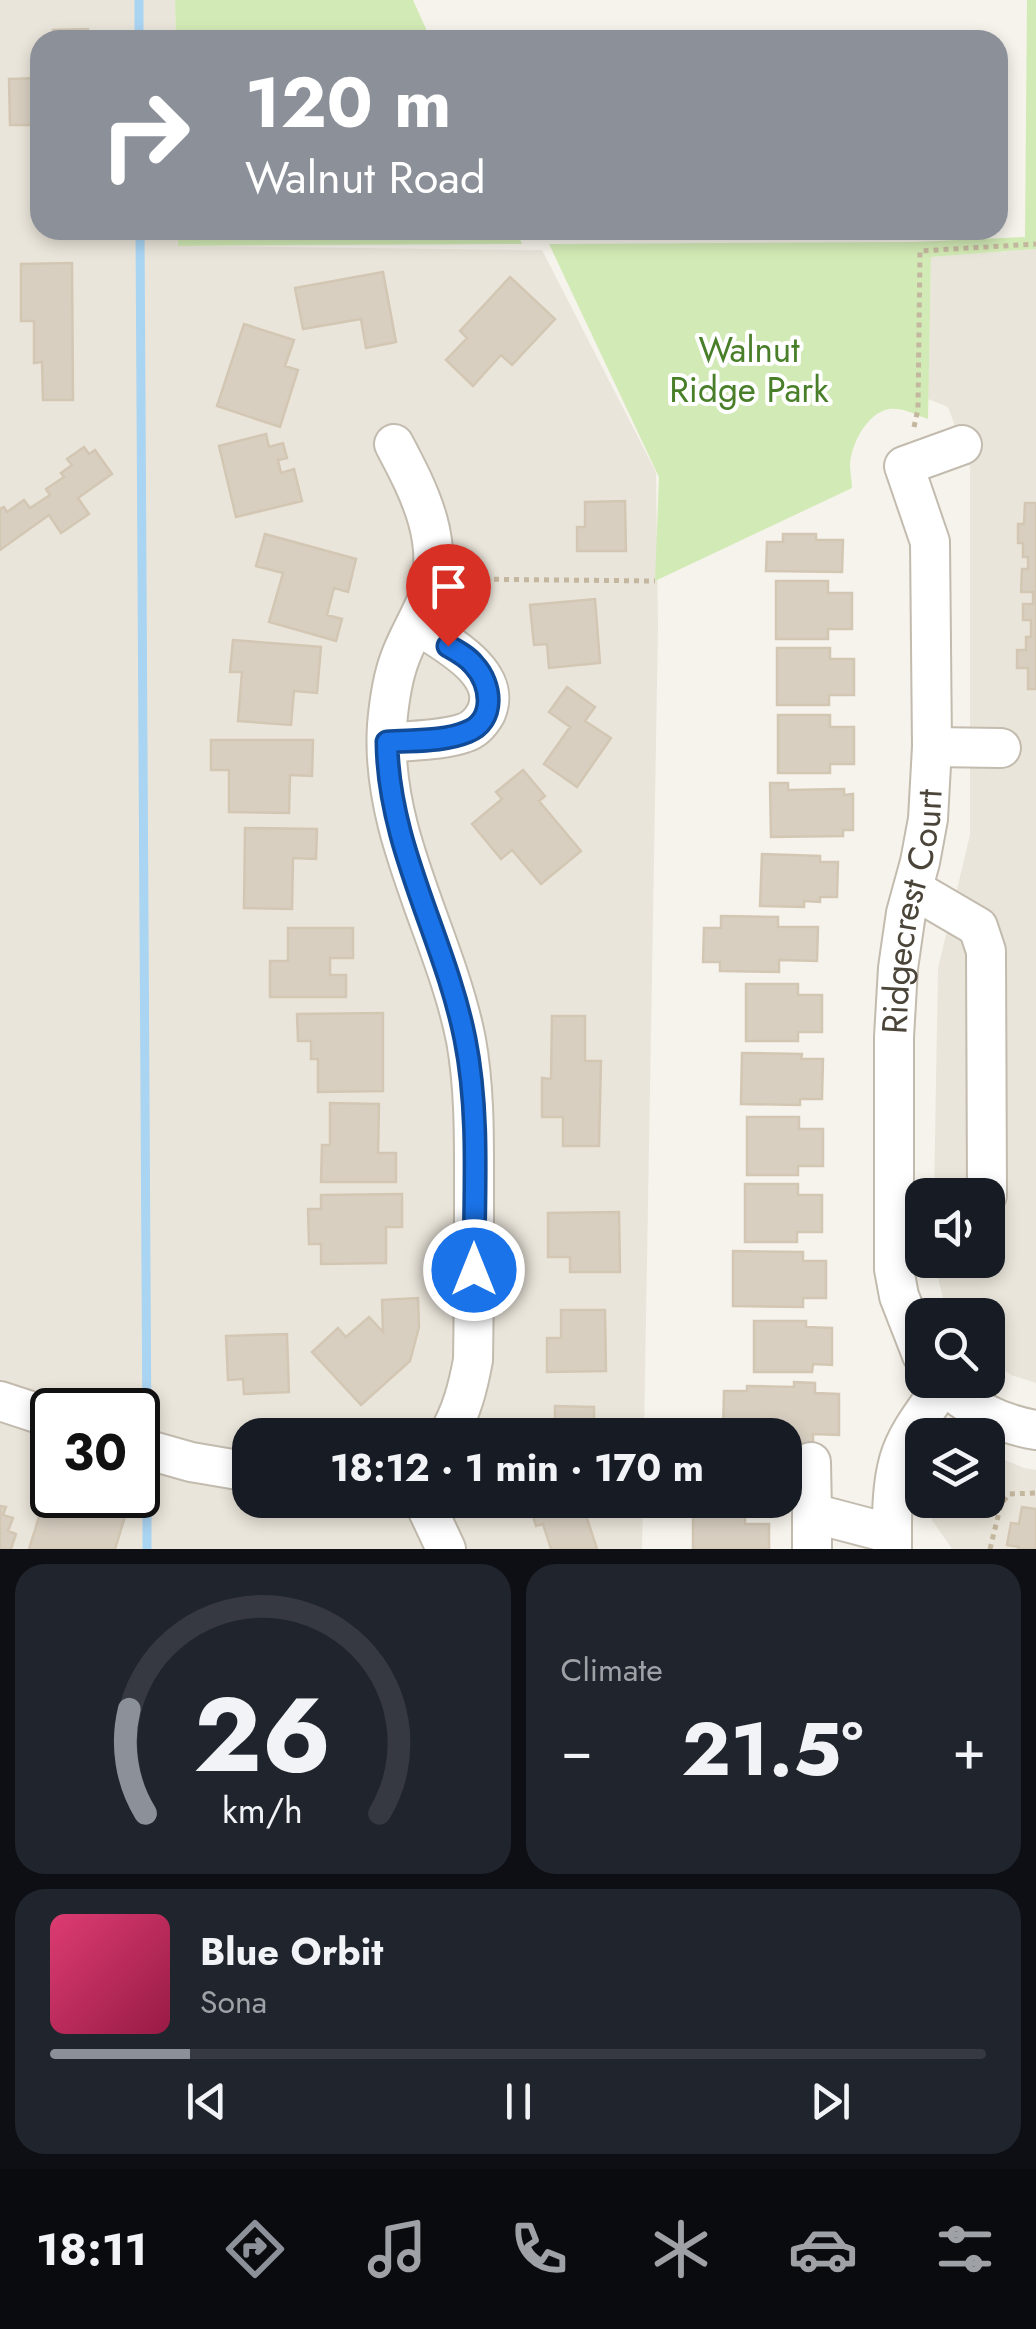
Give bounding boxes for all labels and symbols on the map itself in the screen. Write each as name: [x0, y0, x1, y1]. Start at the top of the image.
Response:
park label: Walnut Ridge Park: [669, 325, 829, 415]
pin: [406, 544, 491, 647]
street label: Ridgecrest Court: [869, 787, 955, 1035]
position arrow: [422, 1218, 526, 1322]
speed limit sign: 30: [30, 1388, 160, 1518]

